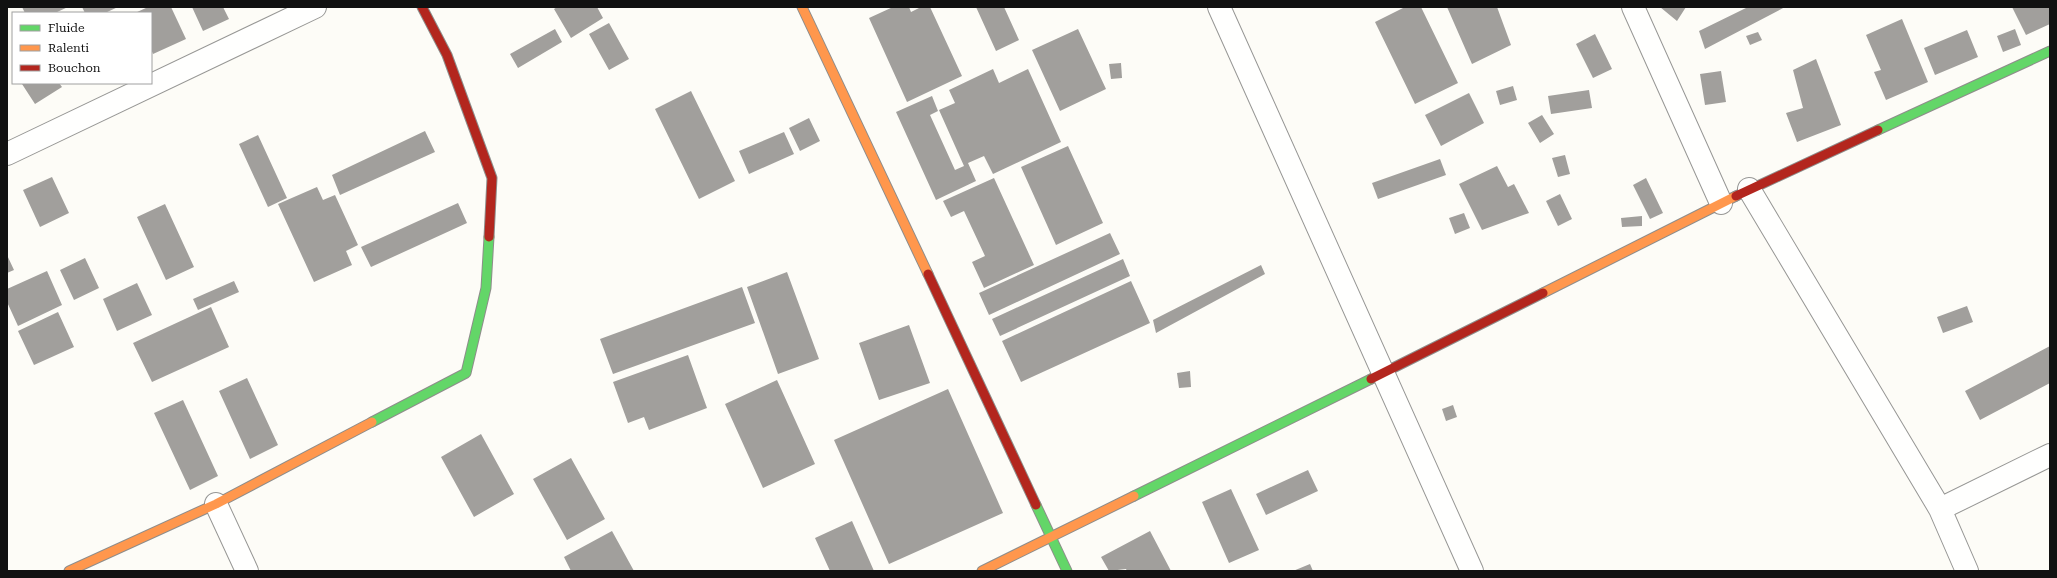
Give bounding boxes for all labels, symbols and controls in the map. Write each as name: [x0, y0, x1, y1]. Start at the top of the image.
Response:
legend: [12, 12, 152, 84]
text: Fluide: [48, 21, 85, 35]
text: Ralenti: [48, 41, 89, 55]
text: Bouchon: [48, 61, 101, 75]

